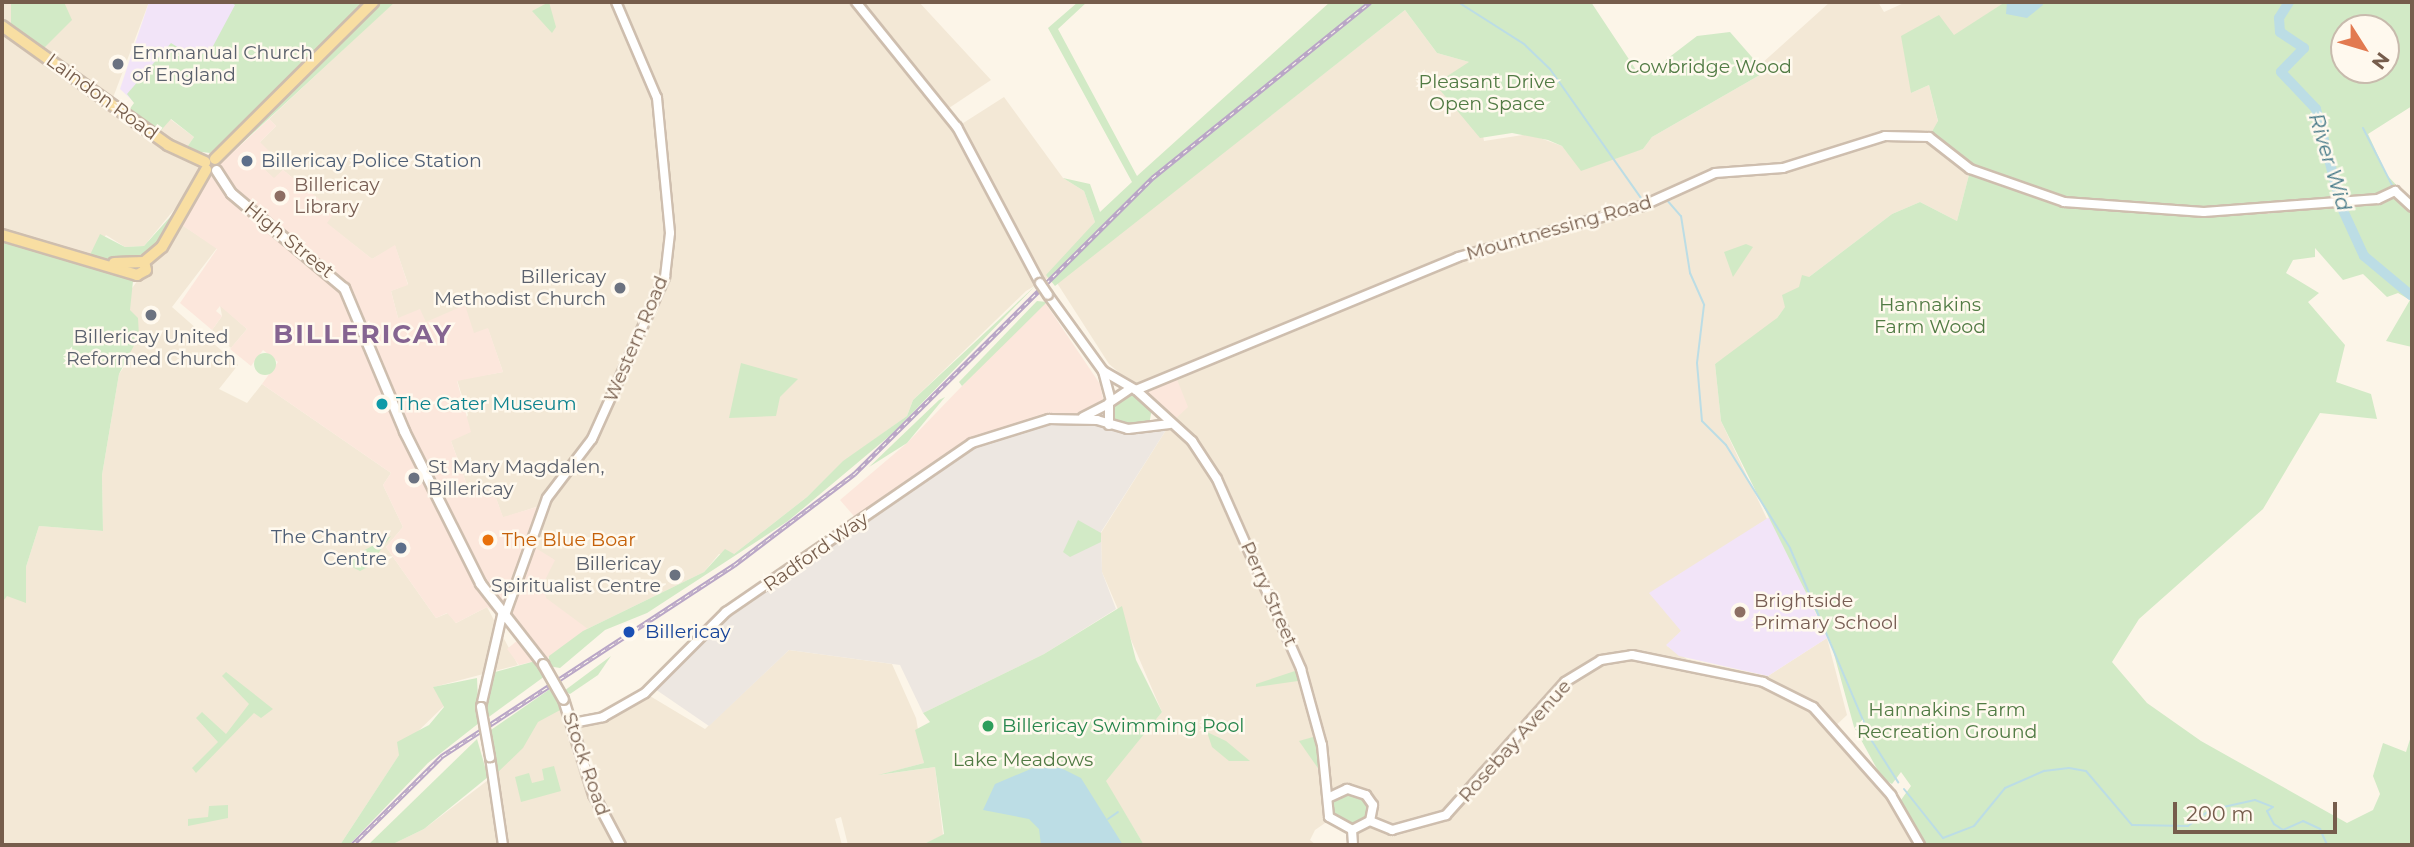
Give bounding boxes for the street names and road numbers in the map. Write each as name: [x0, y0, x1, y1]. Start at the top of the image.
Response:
street label: Laindon Road: [42, 49, 162, 145]
street label: Mountnessing Road: [1464, 191, 1654, 265]
street label: High Street: [240, 197, 338, 283]
street label: Western Road: [599, 273, 673, 405]
street label: Radford Way: [759, 508, 873, 596]
street label: Perry Street: [1236, 538, 1302, 650]
street label: Rosebay Avenue: [1454, 675, 1576, 807]
street label: Stock Road: [558, 709, 614, 819]

